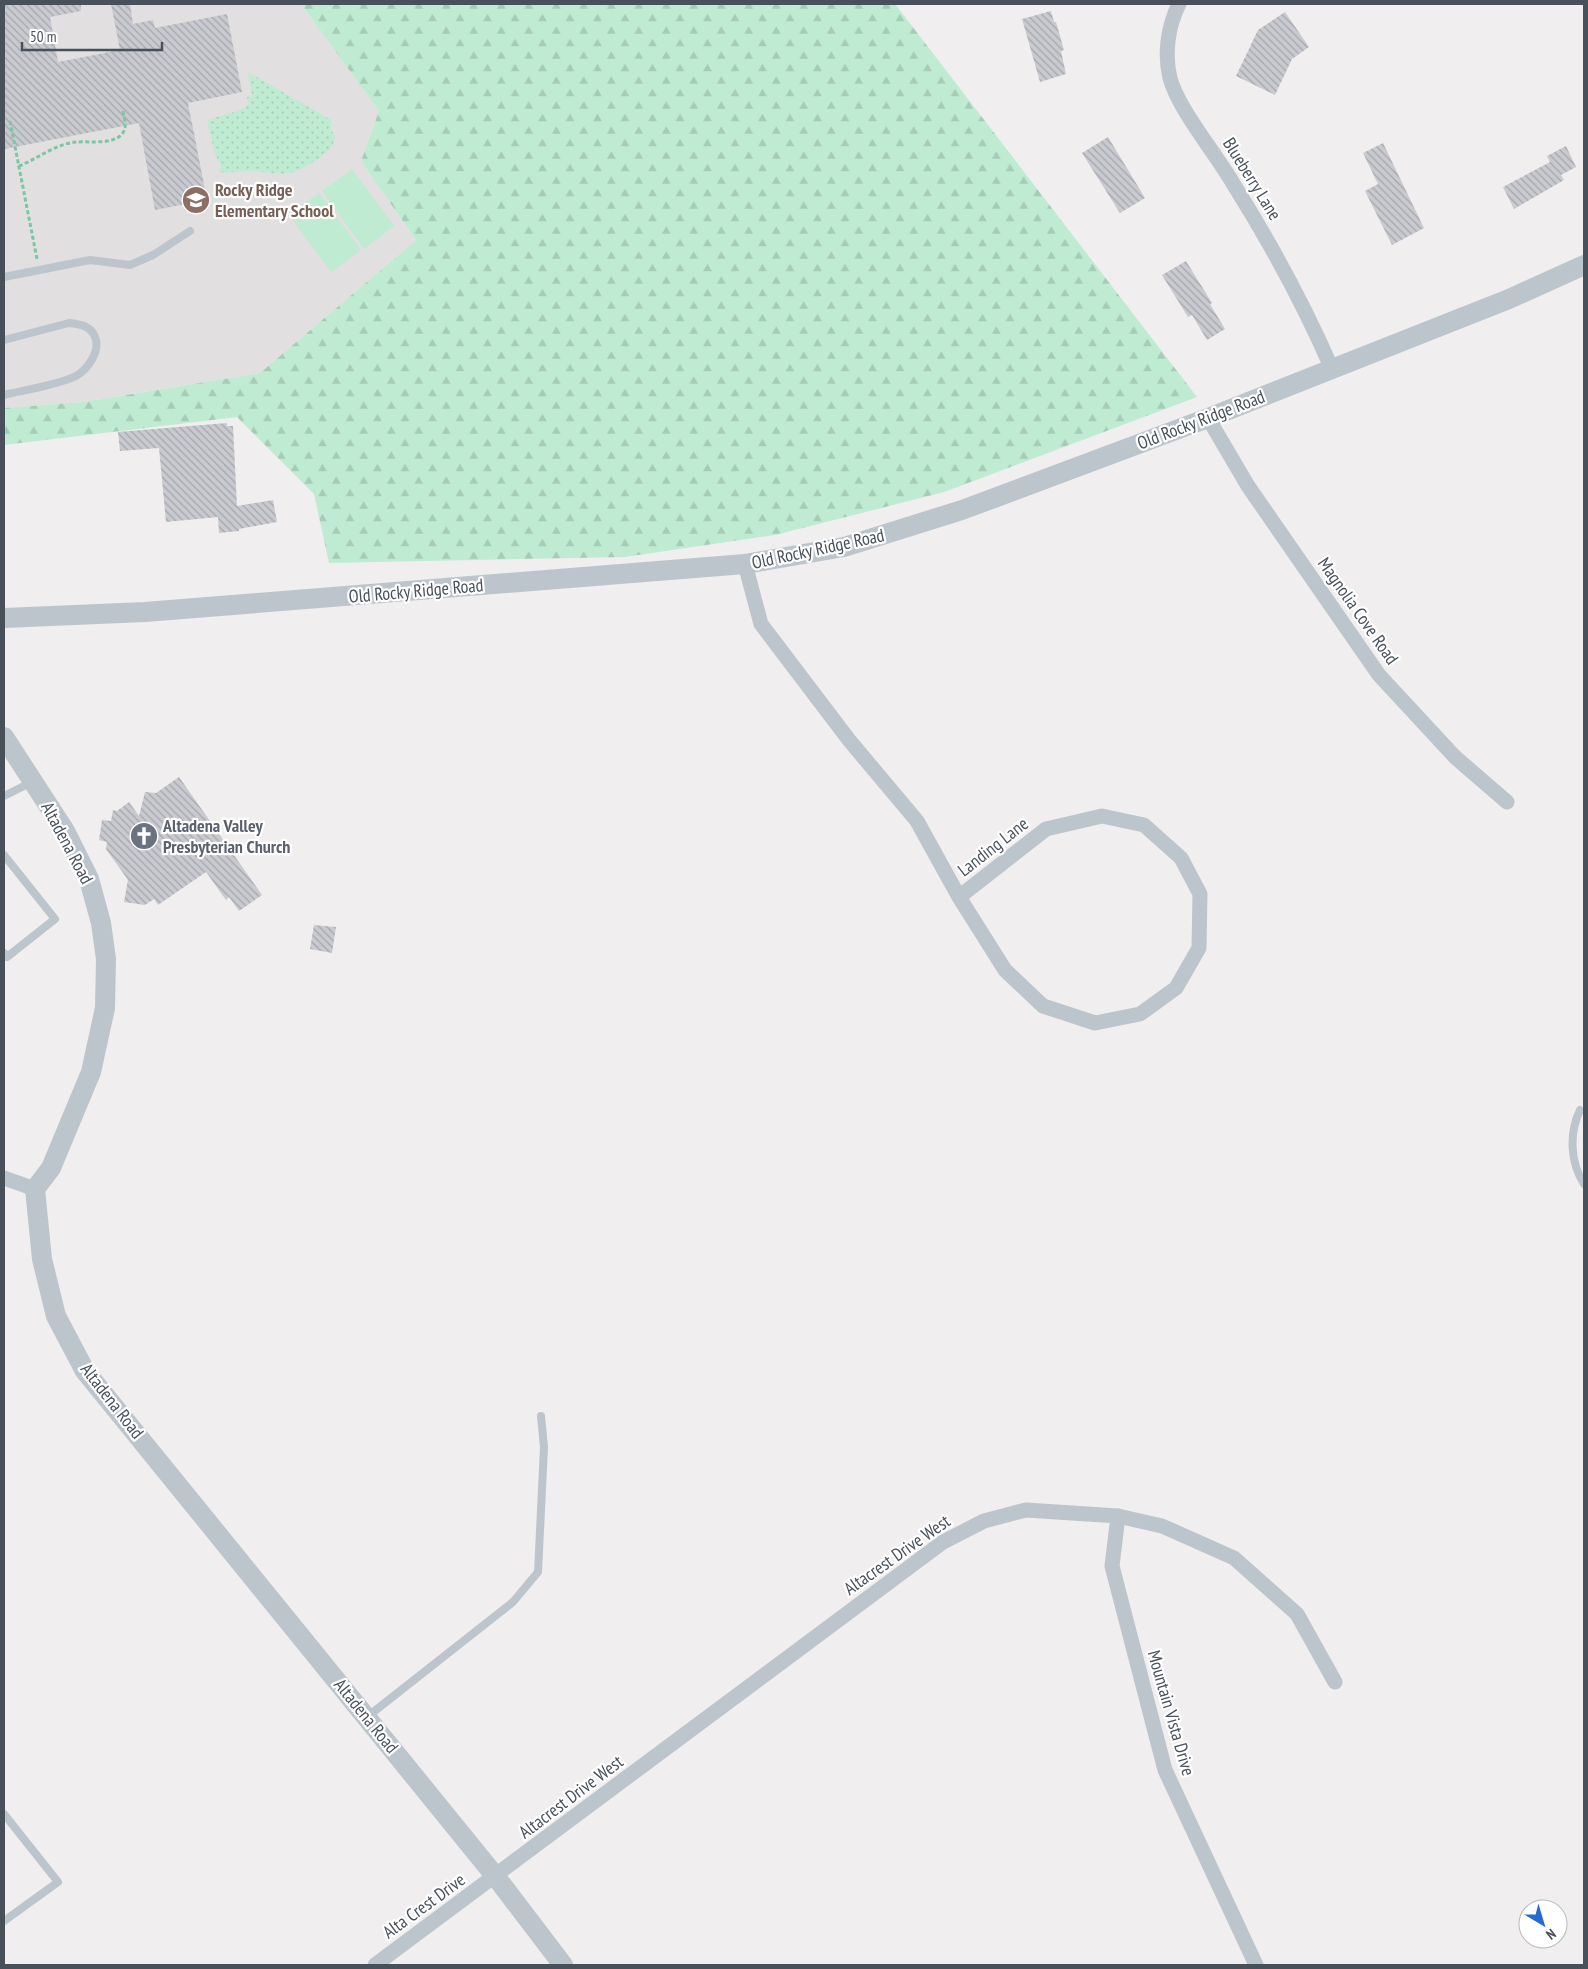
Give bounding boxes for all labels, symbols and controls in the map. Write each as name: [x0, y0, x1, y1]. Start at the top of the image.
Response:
scale bar: [22, 20, 162, 52]
text: 50 m: [30, 27, 56, 46]
street label: Blueberry Lane: [1218, 133, 1287, 224]
place label: Rocky Ridge Elementary School: [215, 178, 334, 222]
school or university icon: Rocky Ridge Elementary School: [181, 185, 211, 215]
street label: Old Rocky Ridge Road: [1134, 385, 1268, 454]
street label: Old Rocky Ridge Road: [750, 523, 886, 574]
street label: Magnolia Cove Road: [1313, 553, 1404, 669]
street label: Old Rocky Ridge Road: [348, 573, 484, 608]
street label: Altadena Road: [36, 798, 99, 888]
street label: Landing Lane: [953, 812, 1033, 881]
place label: Altadena Valley Presbyterian Church: [162, 814, 290, 858]
church icon: Altadena Valley Presbyterian Church: [129, 821, 159, 851]
street label: Altadena Road: [76, 1358, 149, 1443]
street label: Altacrest Drive West: [839, 1509, 954, 1600]
street label: Mountain Vista Drive: [1143, 1648, 1200, 1778]
street label: Altadena Road: [329, 1674, 404, 1758]
street label: Altacrest Drive West: [514, 1750, 627, 1843]
street label: Alta Crest Drive: [378, 1868, 470, 1943]
north arrow: [1518, 1899, 1568, 1949]
text: N: [1542, 1925, 1560, 1944]

